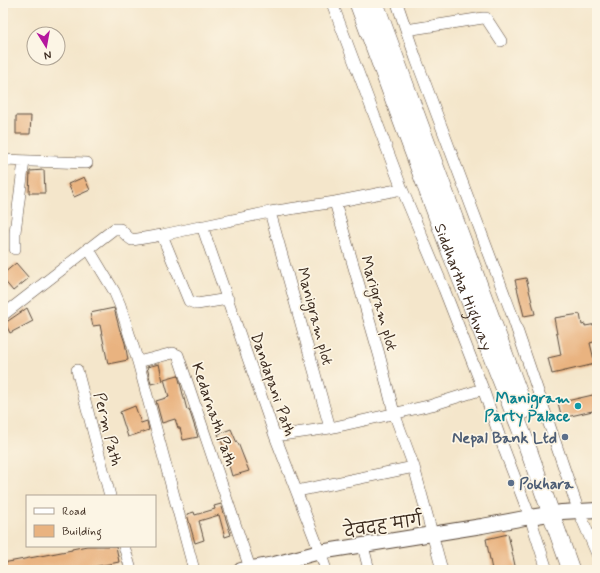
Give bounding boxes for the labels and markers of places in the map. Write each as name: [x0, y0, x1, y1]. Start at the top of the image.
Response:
place label: Manigram Party Palace: [484, 388, 570, 427]
marker: Manigram Party Palace: [573, 401, 583, 411]
place label: Nepal Bank Ltd: [452, 428, 557, 449]
marker: Nepal Bank Ltd: [560, 432, 570, 442]
place label: Pokhara: [519, 474, 574, 495]
marker: Pokhara: [506, 478, 516, 488]

